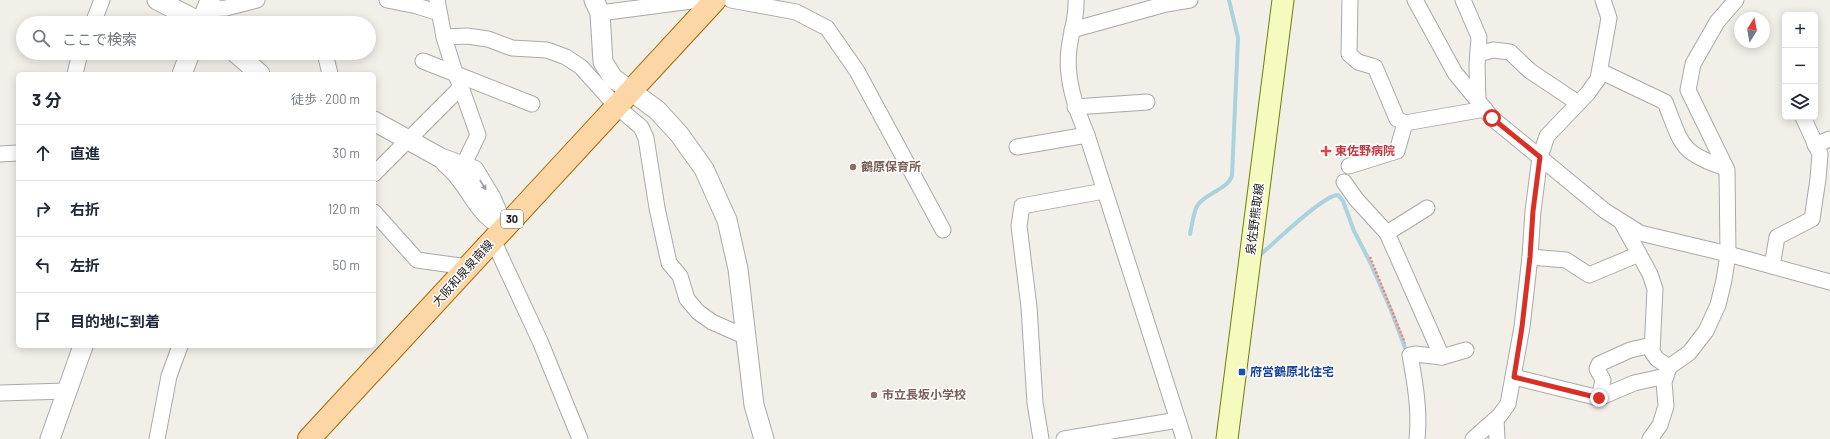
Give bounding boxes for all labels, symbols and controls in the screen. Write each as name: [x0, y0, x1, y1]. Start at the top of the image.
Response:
north arrow: [1734, 12, 1770, 48]
map controls: [1782, 12, 1818, 120]
button: +: [1782, 12, 1818, 48]
search box: [16, 16, 376, 60]
icon: search: [30, 27, 52, 49]
text: ここで検索: [62, 30, 137, 48]
button: −: [1782, 48, 1818, 84]
button: layers: [1782, 84, 1818, 120]
text: 3 分: [32, 89, 62, 109]
text: 徒歩 · 200 m: [291, 91, 360, 107]
route start: [1483, 109, 1501, 127]
icon: ahead: [32, 142, 54, 164]
place label: 東佐野病院: [1335, 143, 1395, 157]
text: 直進: [70, 144, 100, 162]
text: 30 m: [333, 145, 360, 161]
marker: 東佐野病院: [1320, 145, 1332, 157]
place label: 鶴原保育所: [861, 159, 921, 173]
marker: 鶴原保育所: [848, 162, 858, 172]
one-way arrow: [479, 180, 487, 190]
street label: 泉佐野熊取線: [1243, 182, 1265, 255]
icon: right: [32, 198, 54, 220]
text: 右折: [70, 200, 100, 218]
text: 120 m: [328, 201, 360, 217]
road number: 30: [501, 210, 523, 228]
street label: 大阪和泉泉南線: [429, 236, 496, 308]
icon: left: [32, 254, 54, 276]
text: 左折: [70, 256, 100, 274]
text: 50 m: [333, 257, 360, 273]
icon: arrive: [32, 310, 54, 332]
text: 目的地に到着: [70, 312, 160, 330]
place label: 府営鶴原北住宅: [1250, 364, 1334, 378]
marker: 府営鶴原北住宅: [1237, 367, 1247, 377]
place label: 市立長坂小学校: [882, 387, 966, 401]
route end: [1590, 389, 1608, 407]
marker: 市立長坂小学校: [869, 390, 879, 400]

